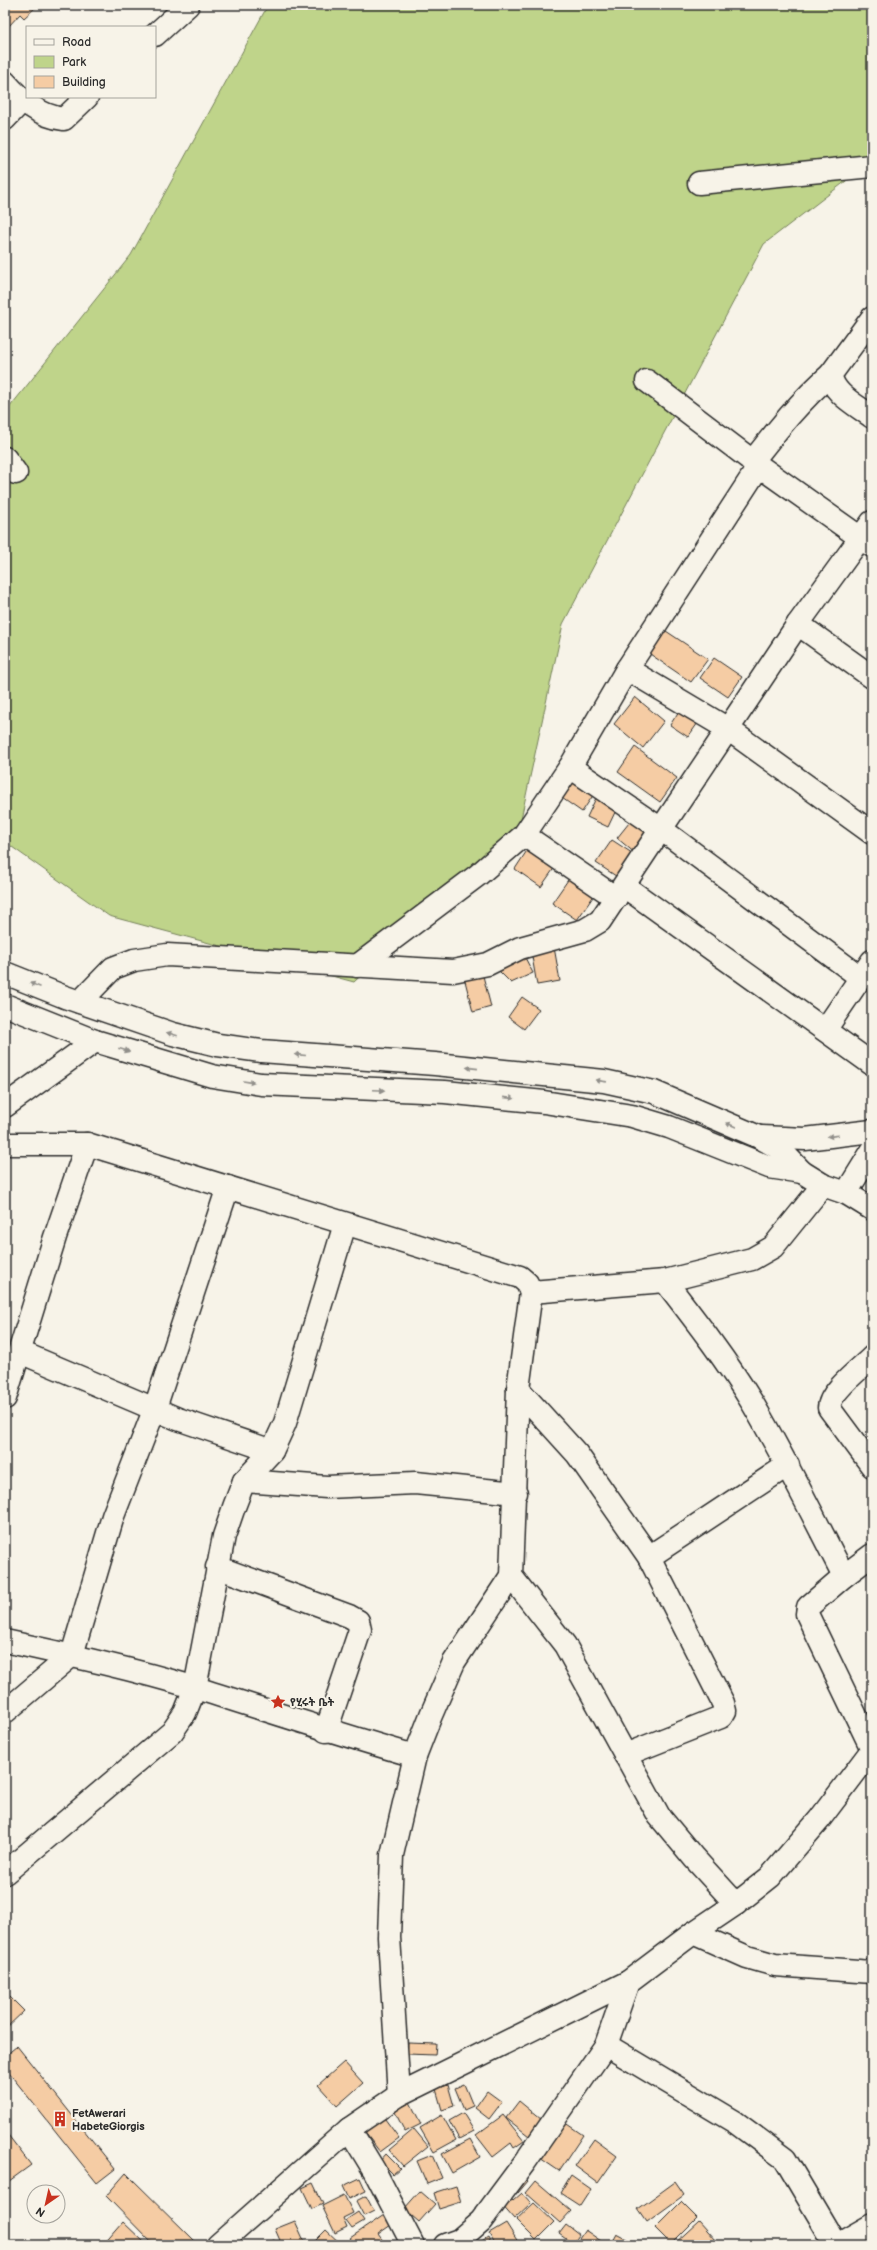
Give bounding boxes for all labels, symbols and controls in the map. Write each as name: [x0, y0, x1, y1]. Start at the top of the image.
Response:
legend: [26, 26, 156, 98]
text: Road: [62, 35, 91, 50]
text: Park: [62, 55, 86, 70]
text: Building: [62, 75, 106, 90]
one-way arrow: [30, 982, 41, 988]
one-way arrow: [166, 1031, 178, 1037]
one-way arrow: [118, 1047, 130, 1053]
one-way arrow: [294, 1051, 306, 1058]
one-way arrow: [466, 1064, 478, 1071]
one-way arrow: [595, 1078, 607, 1084]
one-way arrow: [243, 1079, 256, 1085]
one-way arrow: [373, 1087, 386, 1093]
one-way arrow: [503, 1095, 515, 1102]
one-way arrow: [726, 1122, 737, 1128]
one-way arrow: [827, 1133, 839, 1139]
place icon: የሂሩት ቤት: [269, 1693, 287, 1711]
place label: የሂሩት ቤት: [290, 1696, 334, 1709]
place label: FetAwerari HabeteGiorgis: [72, 2107, 145, 2133]
building icon: FetAwerari HabeteGiorgis: [51, 2110, 69, 2128]
north arrow: [26, 2184, 66, 2224]
text: N: [34, 2204, 48, 2220]

